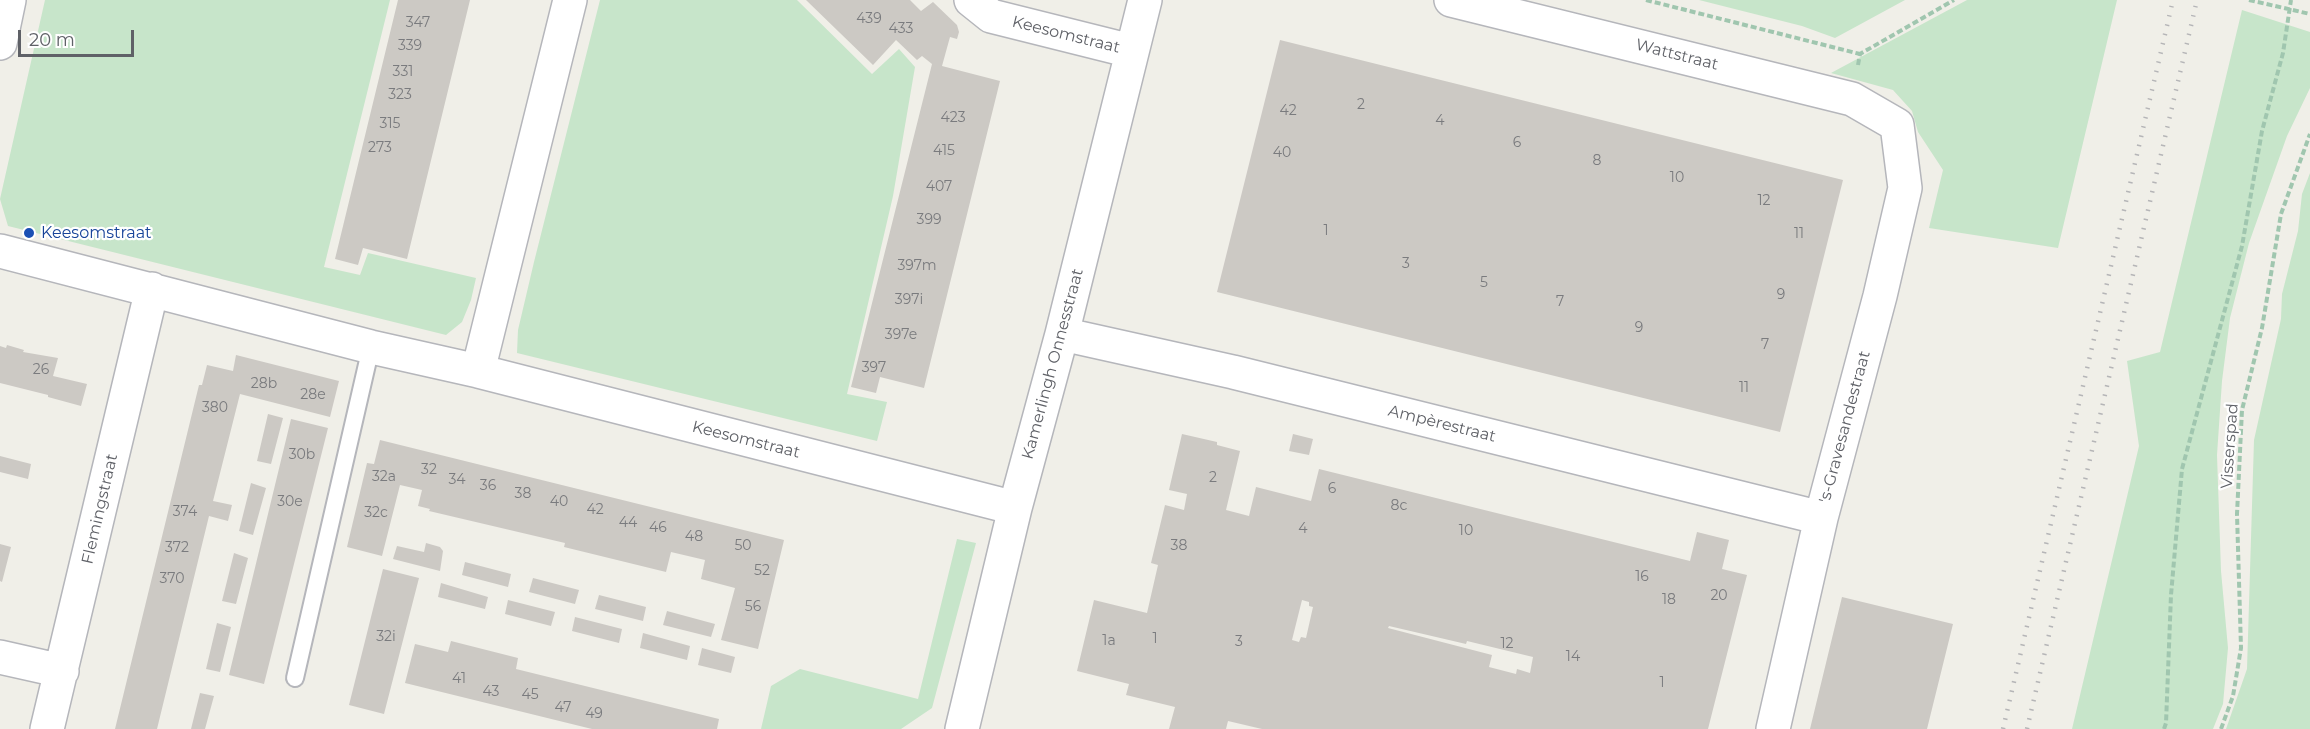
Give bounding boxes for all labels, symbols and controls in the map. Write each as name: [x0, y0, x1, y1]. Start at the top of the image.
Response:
house number: 439: [856, 11, 882, 27]
street label: Keesomstraat: [1010, 12, 1122, 58]
house number: 347: [406, 15, 430, 31]
scale bar: [21, 18, 136, 56]
house number: 433: [889, 21, 913, 37]
text: 20 m: [29, 29, 75, 51]
street label: Wattstraat: [1634, 35, 1720, 75]
house number: 339: [398, 38, 422, 54]
house number: 331: [393, 64, 413, 80]
house number: 323: [388, 87, 412, 103]
house number: 2: [1357, 97, 1365, 113]
house number: 42: [1279, 103, 1297, 119]
house number: 423: [940, 110, 966, 126]
house number: 4: [1435, 113, 1445, 129]
house number: 315: [380, 116, 400, 132]
house number: 6: [1513, 135, 1521, 151]
house number: 273: [368, 140, 392, 156]
house number: 415: [933, 143, 955, 159]
house number: 40: [1273, 145, 1291, 161]
house number: 8: [1593, 153, 1601, 169]
house number: 10: [1670, 170, 1684, 186]
house number: 407: [926, 179, 952, 195]
house number: 12: [1757, 193, 1771, 209]
house number: 399: [917, 212, 941, 228]
place label: Keesomstraat: [41, 223, 152, 243]
house number: 1: [1323, 223, 1329, 239]
marker: Keesomstraat: [22, 226, 36, 240]
house number: 11: [1794, 226, 1804, 242]
house number: 3: [1402, 256, 1410, 272]
house number: 397m: [897, 258, 937, 274]
street label: Kamerlingh Onnesstraat: [1018, 266, 1088, 462]
house number: 5: [1480, 275, 1488, 291]
house number: 9: [1777, 287, 1785, 303]
house number: 397i: [895, 292, 923, 308]
house number: 7: [1556, 294, 1564, 310]
house number: 9: [1635, 320, 1643, 336]
house number: 397e: [885, 327, 917, 343]
house number: 7: [1761, 337, 1769, 353]
street label: 's-Gravesandestraat: [1815, 349, 1875, 505]
house number: 397: [862, 360, 886, 376]
house number: 26: [33, 362, 49, 378]
house number: 28b: [251, 376, 277, 392]
house number: 11: [1739, 380, 1749, 396]
house number: 28e: [300, 387, 326, 403]
house number: 380: [202, 400, 228, 416]
street label: Ampèrestraat: [1386, 401, 1498, 447]
street label: Visserspad: [2217, 403, 2243, 489]
street label: Keesomstraat: [690, 417, 802, 463]
house number: 30b: [289, 447, 315, 463]
street label: Flemingstraat: [78, 452, 122, 566]
house number: 32: [421, 462, 437, 478]
house number: 32a: [372, 469, 396, 485]
house number: 2: [1209, 470, 1217, 486]
house number: 34: [448, 472, 466, 488]
house number: 36: [480, 478, 496, 494]
house number: 6: [1328, 481, 1336, 497]
house number: 38: [515, 486, 531, 502]
house number: 30e: [277, 494, 303, 510]
house number: 40: [550, 494, 568, 510]
house number: 8c: [1391, 498, 1407, 514]
house number: 42: [586, 502, 604, 518]
house number: 374: [173, 504, 197, 520]
house number: 32c: [364, 505, 388, 521]
house number: 44: [619, 515, 637, 531]
house number: 46: [649, 520, 667, 536]
house number: 4: [1298, 521, 1308, 537]
house number: 10: [1459, 523, 1473, 539]
house number: 48: [685, 529, 703, 545]
house number: 50: [734, 538, 752, 554]
house number: 38: [1171, 538, 1187, 554]
house number: 372: [165, 540, 189, 556]
house number: 52: [754, 563, 770, 579]
house number: 16: [1635, 569, 1649, 585]
house number: 370: [160, 571, 184, 587]
house number: 20: [1710, 588, 1728, 604]
house number: 18: [1662, 592, 1676, 608]
house number: 56: [745, 599, 761, 615]
house number: 32i: [376, 629, 396, 645]
house number: 1: [1152, 631, 1158, 647]
house number: 1a: [1102, 633, 1116, 649]
house number: 3: [1235, 634, 1243, 650]
house number: 12: [1500, 636, 1514, 652]
house number: 14: [1566, 649, 1580, 665]
house number: 41: [452, 671, 466, 687]
house number: 1: [1659, 675, 1665, 691]
house number: 43: [483, 684, 499, 700]
house number: 45: [521, 687, 539, 703]
house number: 47: [555, 700, 571, 716]
house number: 49: [585, 706, 603, 722]

